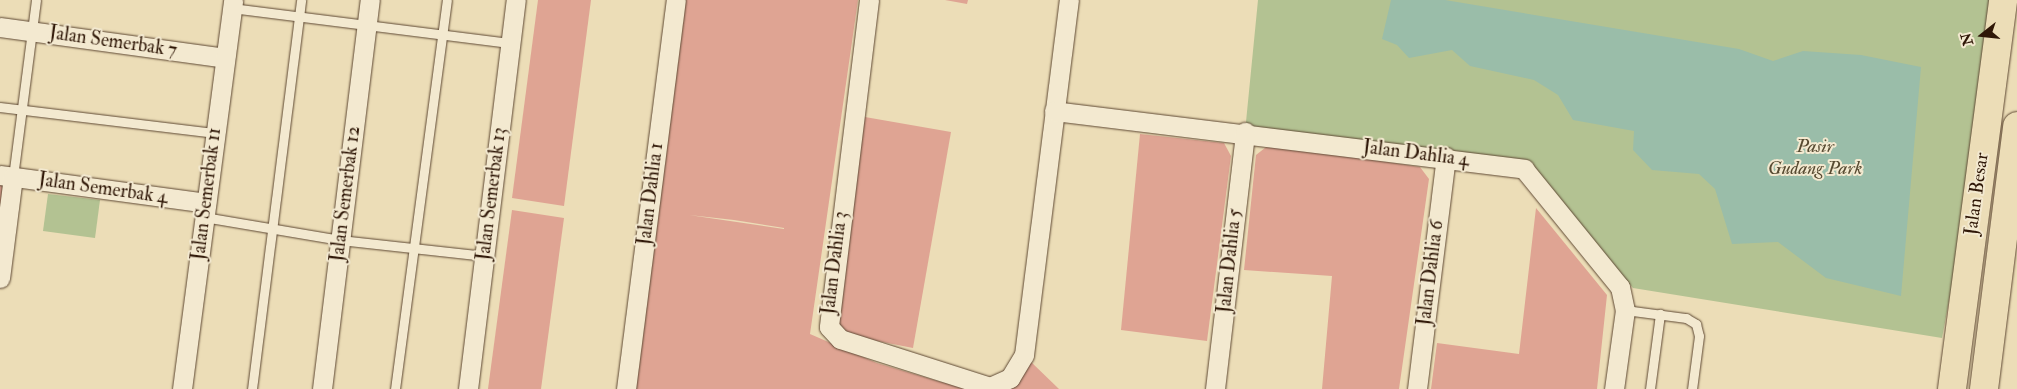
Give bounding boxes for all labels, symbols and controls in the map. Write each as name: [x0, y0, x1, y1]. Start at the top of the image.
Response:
north arrow: [1957, 10, 2007, 60]
street label: Jalan Semerbak 7: [48, 22, 178, 62]
text: N: [1957, 31, 1977, 48]
street label: Jalan Semerbak 12: [326, 125, 366, 263]
street label: Jalan Semerbak 11: [188, 126, 226, 262]
street label: Jalan Semerbak 13: [473, 126, 511, 262]
street label: Jalan Dahlia 4: [1362, 136, 1470, 172]
park label: Pasir Gudang Park: [1768, 136, 1862, 180]
street label: Jalan Dahlia 1: [633, 141, 669, 247]
street label: Jalan Besar: [1960, 151, 1994, 237]
street label: Jalan Semerbak 4: [37, 169, 169, 209]
street label: Jalan Dahlia 5: [1213, 208, 1247, 314]
street label: Jalan Dahlia 3: [817, 210, 853, 316]
street label: Jalan Dahlia 6: [1413, 219, 1449, 327]

